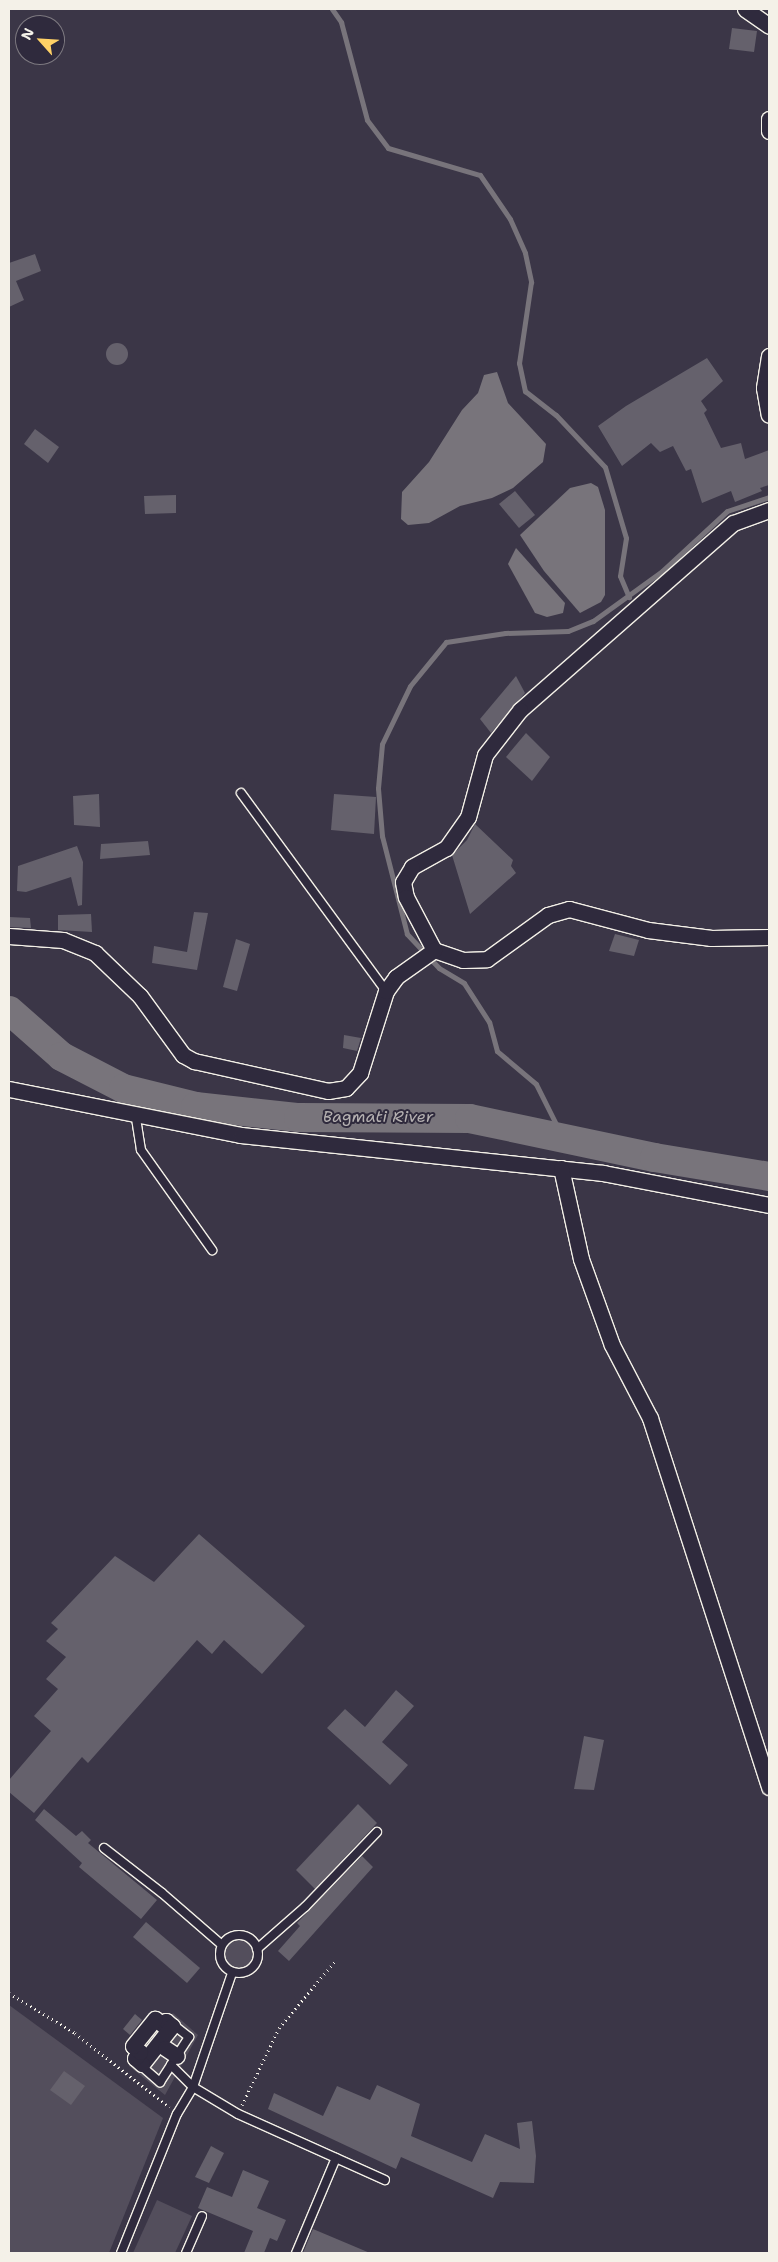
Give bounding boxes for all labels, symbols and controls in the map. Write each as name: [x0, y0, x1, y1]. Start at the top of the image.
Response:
north arrow: [15, 15, 65, 65]
text: N: [17, 25, 38, 43]
water label: Bagmati River: [323, 1107, 433, 1127]

